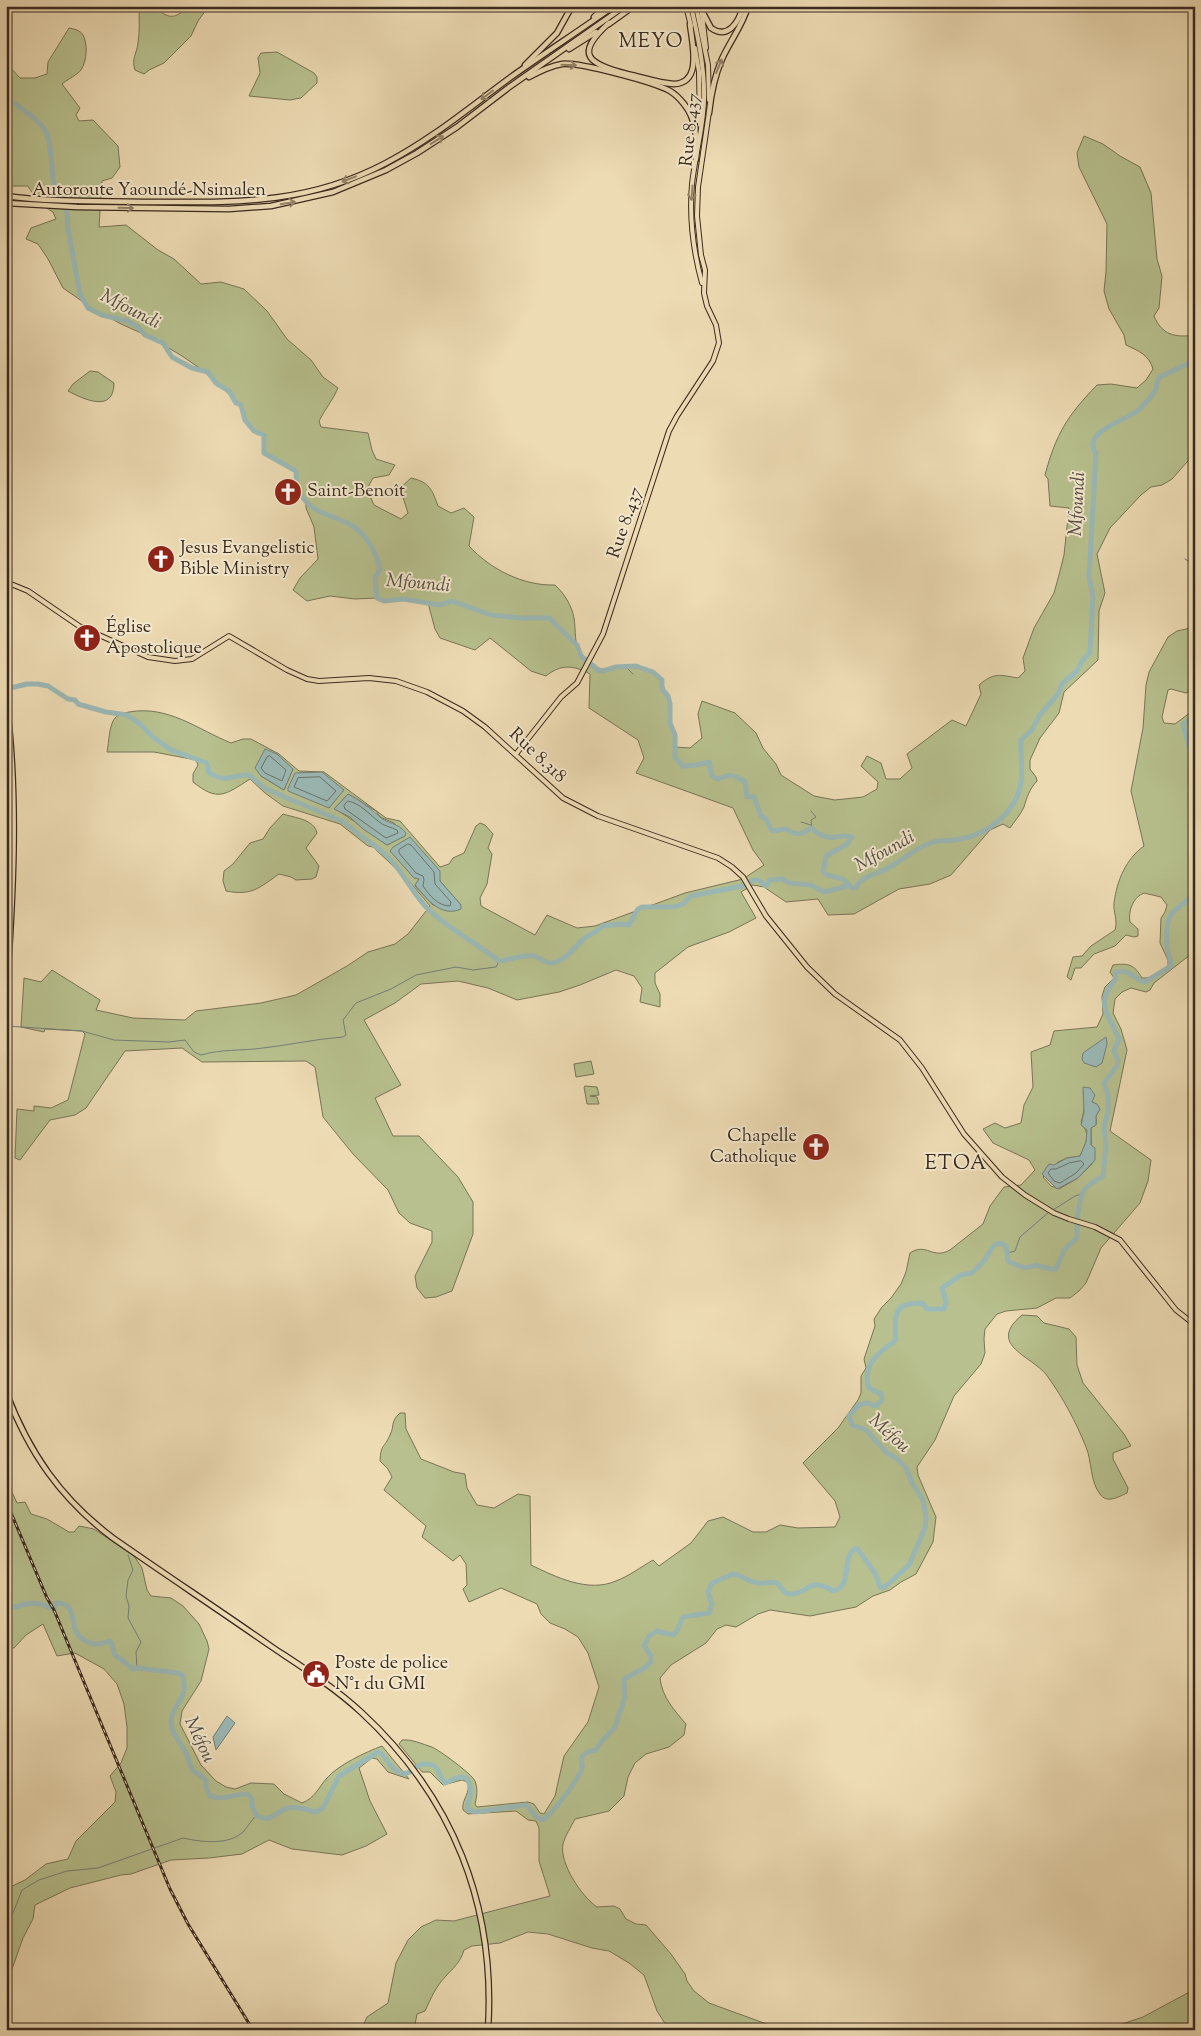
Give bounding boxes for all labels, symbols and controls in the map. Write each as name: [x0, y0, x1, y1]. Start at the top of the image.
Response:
district label: MEYO: [618, 28, 684, 57]
one-way arrow: [715, 59, 725, 74]
one-way arrow: [561, 60, 577, 69]
one-way arrow: [481, 90, 494, 101]
street label: Rue 8.437: [674, 92, 708, 168]
one-way arrow: [429, 135, 443, 145]
one-way arrow: [342, 175, 357, 185]
street label: Autoroute Yaoundé-Nsimalen: [32, 178, 266, 204]
one-way arrow: [687, 185, 696, 201]
one-way arrow: [280, 198, 296, 208]
one-way arrow: [118, 203, 134, 213]
water label: Mfoundi: [95, 283, 165, 337]
water label: Mfoundi: [1063, 471, 1093, 537]
church icon: Saint-Benoît: [273, 477, 303, 507]
place label: Saint-Benoît: [307, 479, 405, 505]
street label: Rue 8.437: [602, 484, 650, 562]
place label: Jesus Evangelistic Bible Ministry: [179, 536, 315, 583]
church icon: Jesus Evangelistic Bible Ministry: [146, 544, 176, 574]
water label: Mfoundi: [385, 568, 452, 600]
place label: Église Apostolique: [106, 615, 202, 662]
church icon: Église Apostolique: [72, 623, 102, 653]
street label: Rue 8.318: [502, 722, 572, 790]
water label: Mfoundi: [850, 824, 920, 879]
place label: Chapelle Catholique: [710, 1124, 797, 1171]
church icon: Chapelle Catholique: [801, 1132, 831, 1162]
district label: ETOA: [925, 1150, 987, 1179]
water label: Méfou: [862, 1408, 916, 1460]
place label: Poste de police N°1 du GMI: [335, 1651, 448, 1698]
public building icon: Poste de police N°1 du GMI: [301, 1659, 331, 1689]
water label: Méfou: [177, 1712, 221, 1768]

